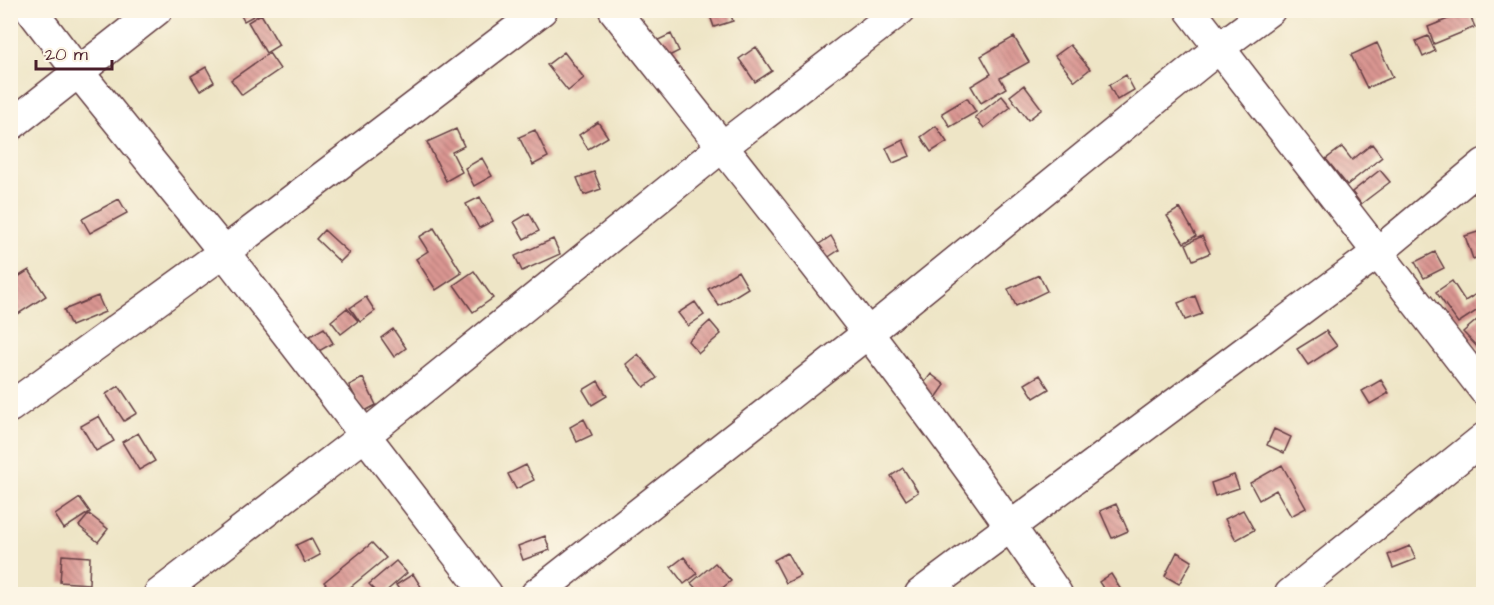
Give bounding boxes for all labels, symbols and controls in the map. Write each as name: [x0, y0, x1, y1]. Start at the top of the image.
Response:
scale bar: [36, 33, 112, 71]
text: 20 m: [45, 42, 88, 67]

